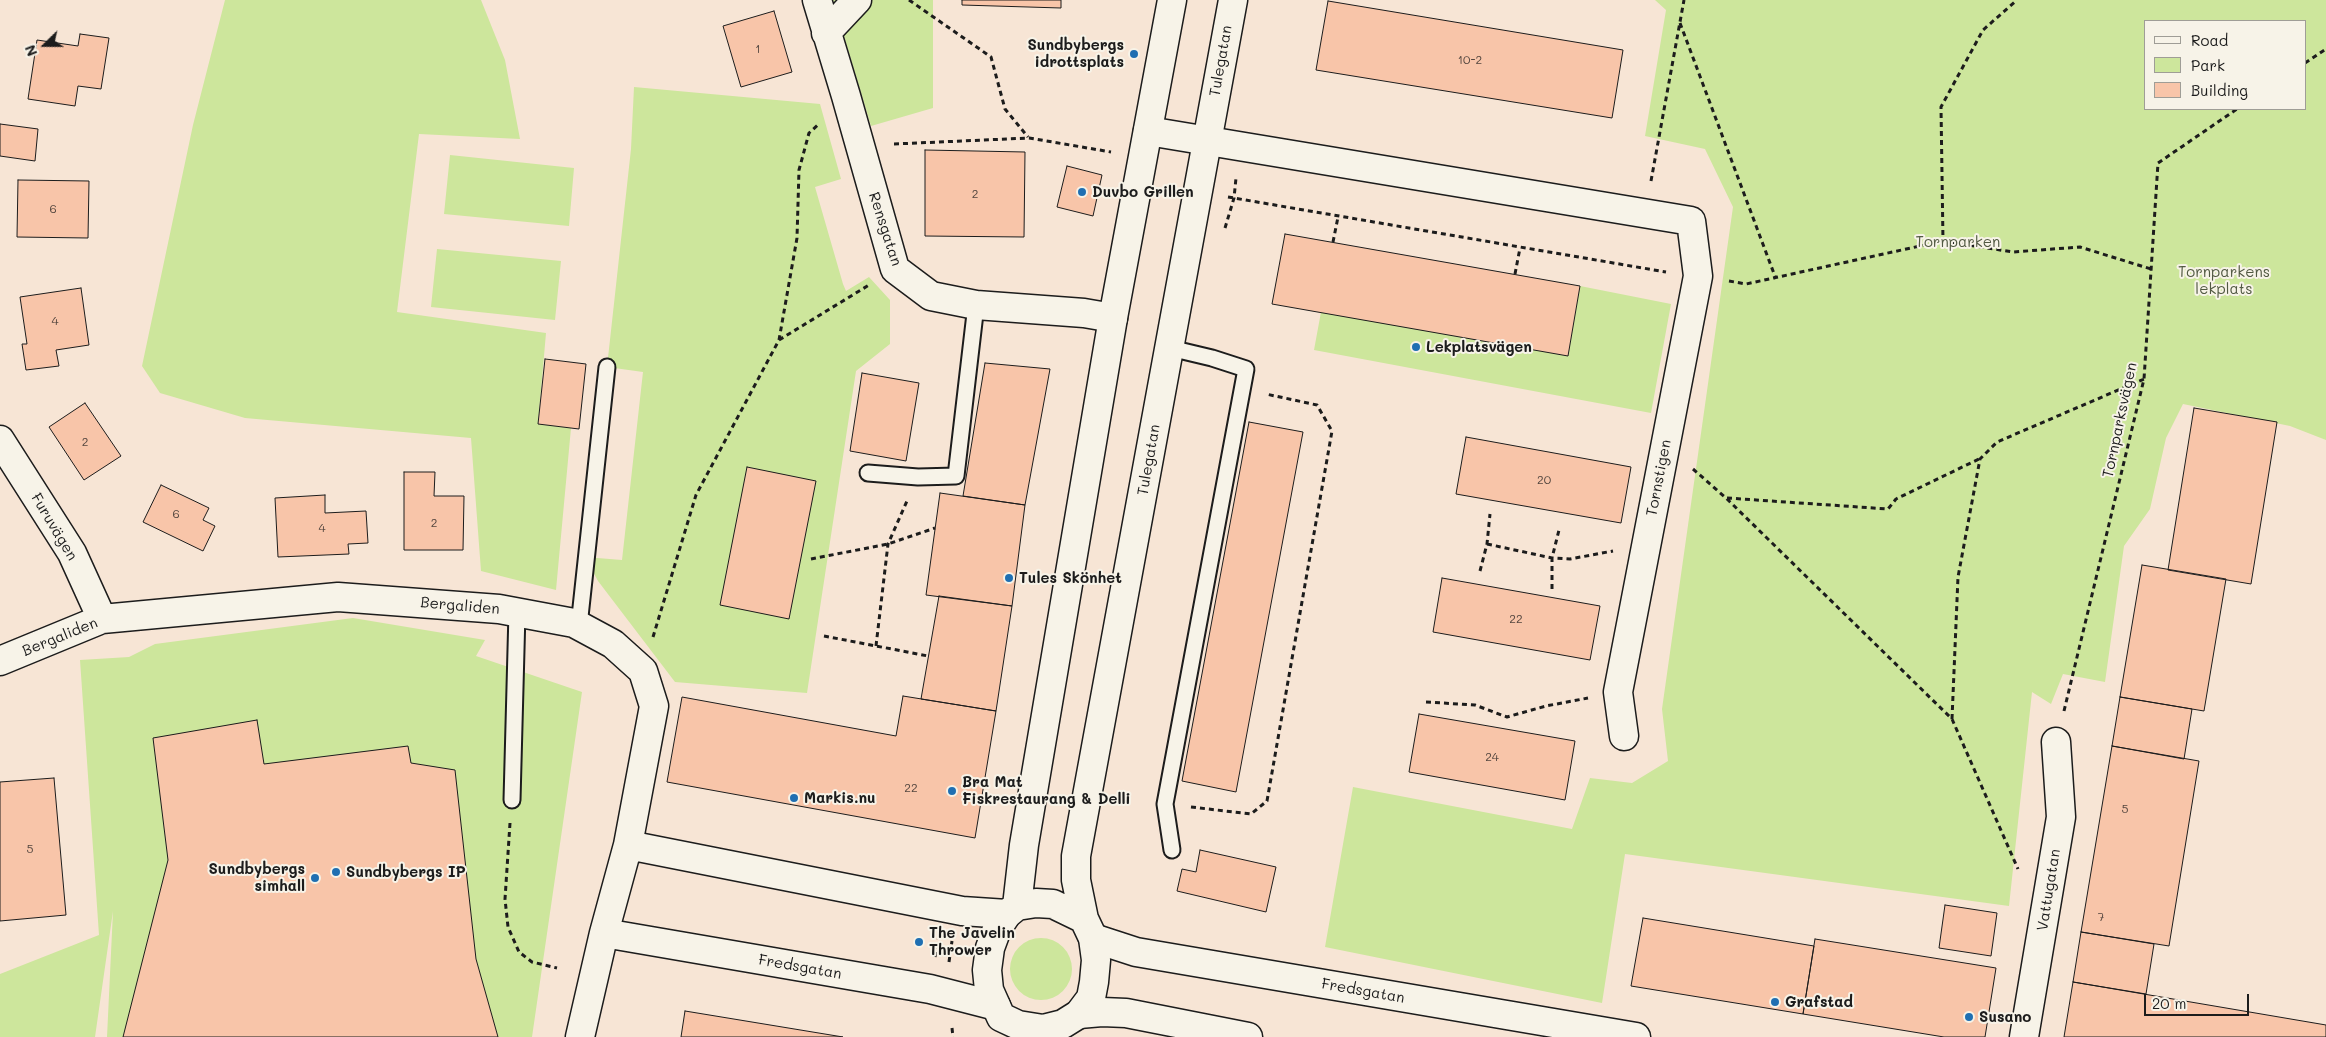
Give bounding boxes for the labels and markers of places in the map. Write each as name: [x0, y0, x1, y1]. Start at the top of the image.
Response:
place label: Sundbybergs idrottsplats: [1027, 36, 1124, 71]
marker: Sundbybergs idrottsplats: [1128, 48, 1140, 60]
place label: Duvbo Grillen: [1092, 183, 1194, 201]
marker: Duvbo Grillen: [1076, 186, 1088, 198]
place label: Lekplatsvägen: [1426, 338, 1532, 356]
marker: Lekplatsvägen: [1410, 341, 1422, 353]
place label: Tules Skönhet: [1019, 569, 1122, 587]
marker: Tules Skönhet: [1003, 572, 1015, 584]
place label: Bra Mat Fiskrestaurang & Delli: [962, 773, 1131, 808]
marker: Bra Mat Fiskrestaurang & Delli: [946, 785, 958, 797]
place label: Markis.nu: [804, 789, 876, 807]
marker: Markis.nu: [788, 792, 800, 804]
place label: Sundbybergs simhall: [208, 860, 305, 895]
place label: Sundbybergs IP: [346, 863, 466, 881]
marker: Sundbybergs IP: [330, 866, 342, 878]
marker: Sundbybergs simhall: [309, 872, 321, 884]
place label: The Javelin Thrower: [929, 924, 1015, 959]
marker: The Javelin Thrower: [913, 936, 925, 948]
place label: Grafstad: [1785, 993, 1853, 1011]
marker: Grafstad: [1769, 996, 1781, 1008]
place label: Susano: [1979, 1008, 2031, 1026]
marker: Susano: [1963, 1011, 1975, 1023]

